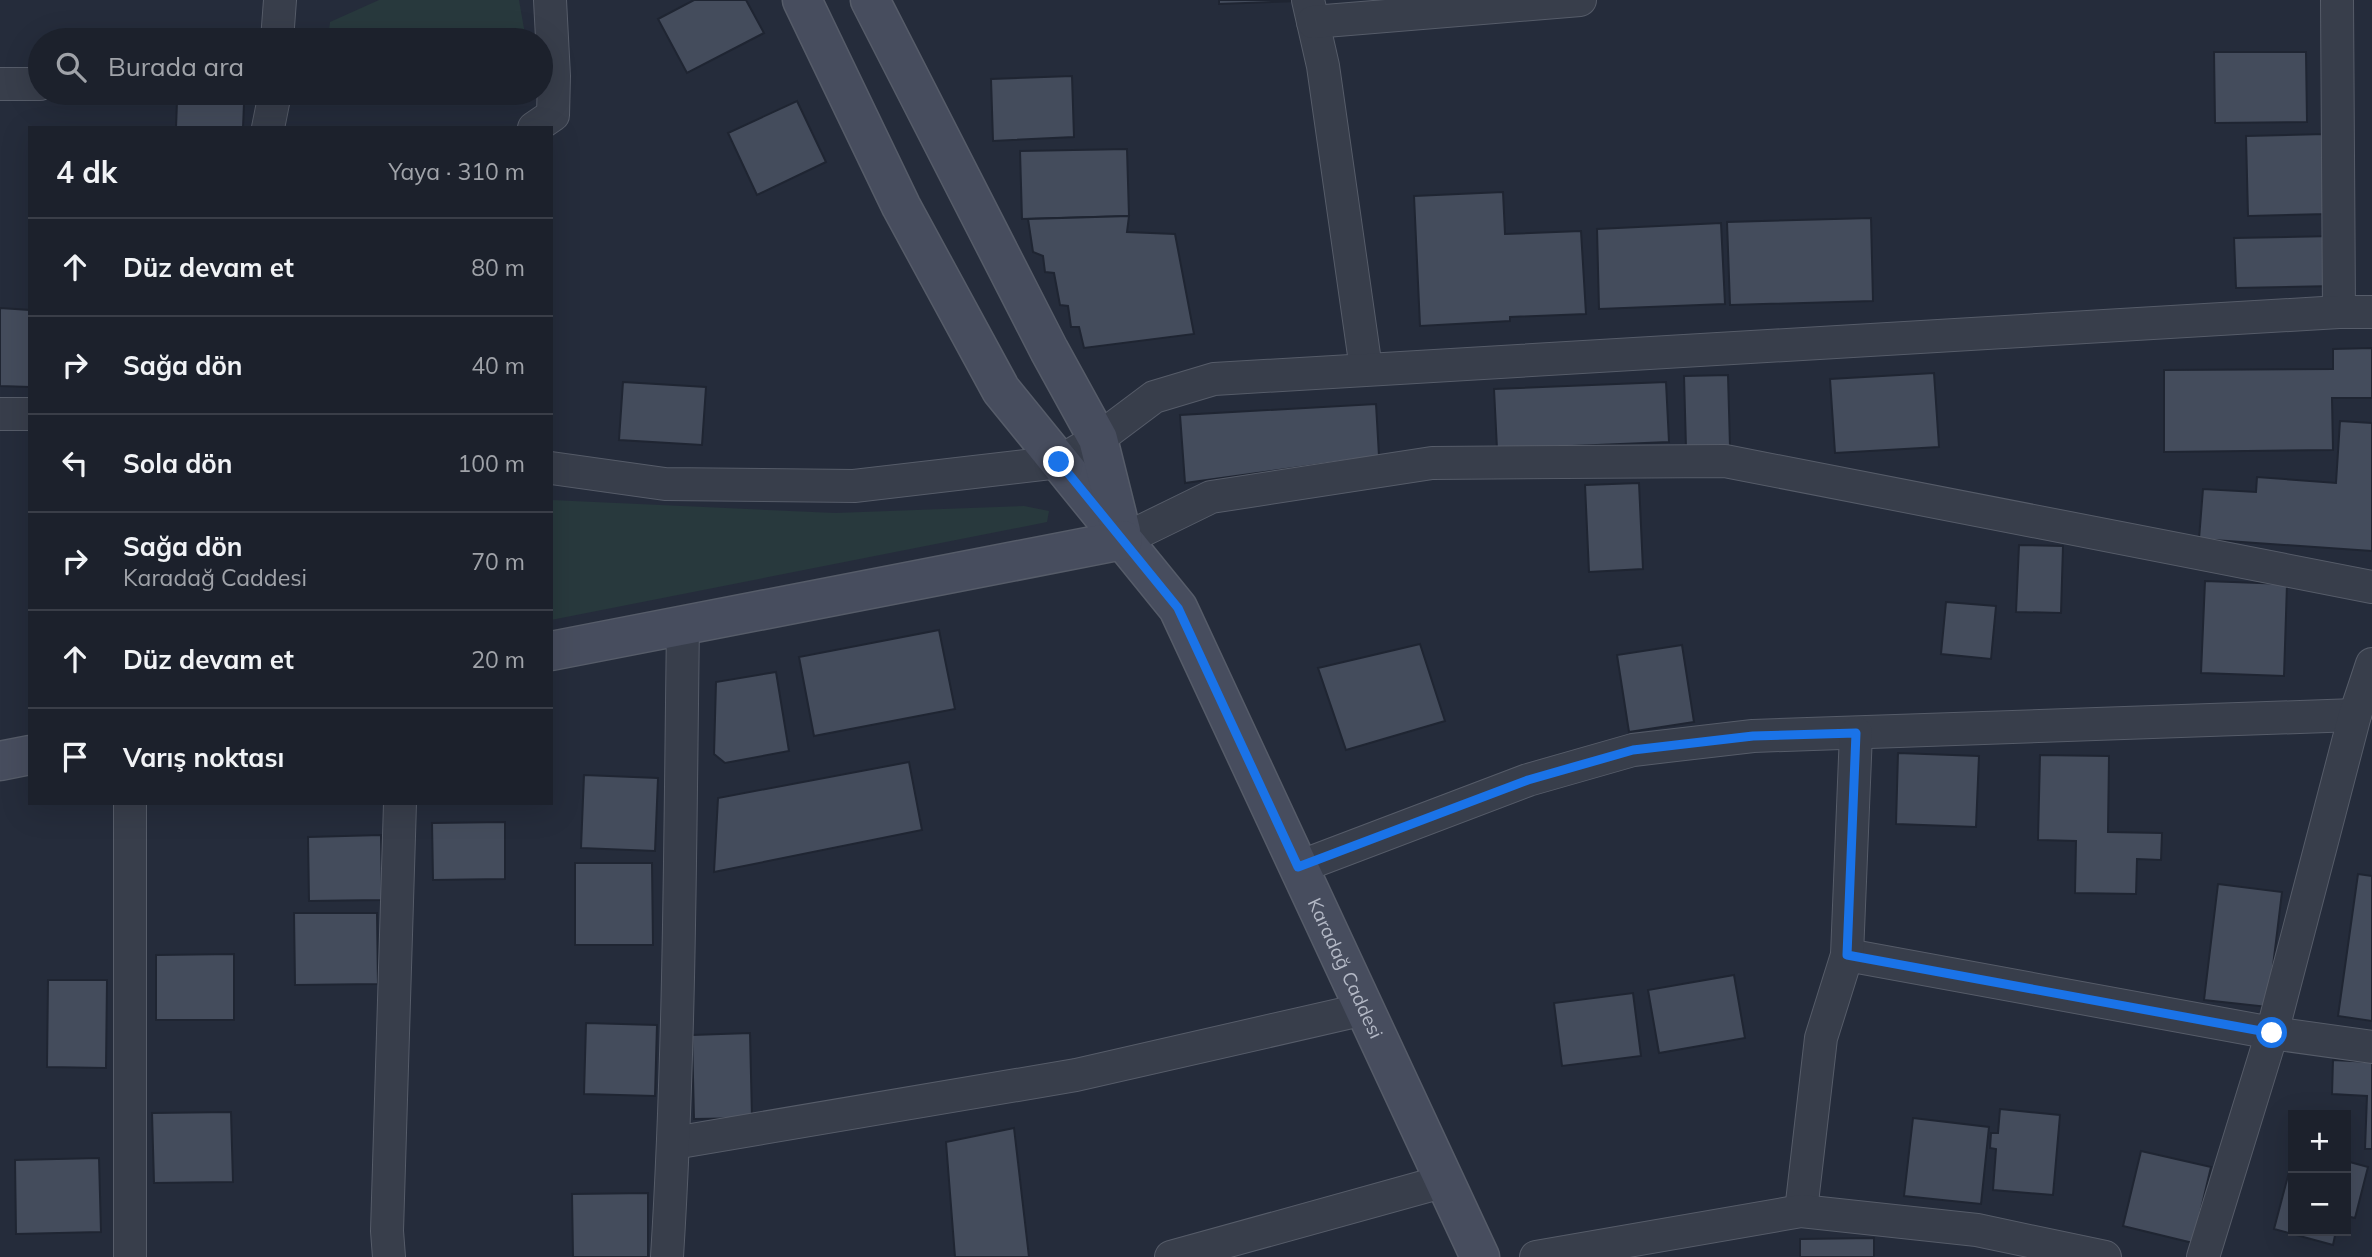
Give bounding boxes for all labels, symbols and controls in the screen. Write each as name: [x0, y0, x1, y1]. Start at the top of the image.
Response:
search box: [28, 28, 553, 105]
icon: search: [52, 48, 90, 86]
text: Burada ara: [108, 50, 244, 83]
text: 4 dk: [56, 153, 117, 191]
text: Yaya · 310 m: [388, 157, 525, 186]
icon: ahead: [56, 248, 94, 286]
text: Düz devam et: [123, 251, 294, 284]
text: 80 m: [471, 253, 525, 282]
icon: right: [56, 346, 94, 384]
text: Sağa dön: [123, 349, 243, 382]
text: 40 m: [471, 351, 525, 380]
icon: left: [56, 444, 94, 482]
route end: [1043, 446, 1074, 477]
text: Sola dön: [123, 447, 232, 480]
text: 100 m: [457, 449, 525, 478]
text: Sağa dön: [123, 530, 243, 563]
icon: right: [56, 542, 94, 580]
text: 70 m: [471, 547, 525, 576]
text: Karadağ Caddesi: [123, 563, 307, 592]
icon: ahead: [56, 640, 94, 678]
text: Düz devam et: [123, 643, 294, 676]
text: 20 m: [471, 645, 525, 674]
icon: arrive: [56, 738, 94, 776]
text: Varış noktası: [123, 741, 284, 774]
street label: Karadağ Caddesi: [1303, 894, 1389, 1042]
route start: [2256, 1017, 2287, 1048]
map controls: [2288, 1110, 2351, 1236]
button: +: [2288, 1110, 2351, 1173]
button: −: [2288, 1173, 2351, 1236]

